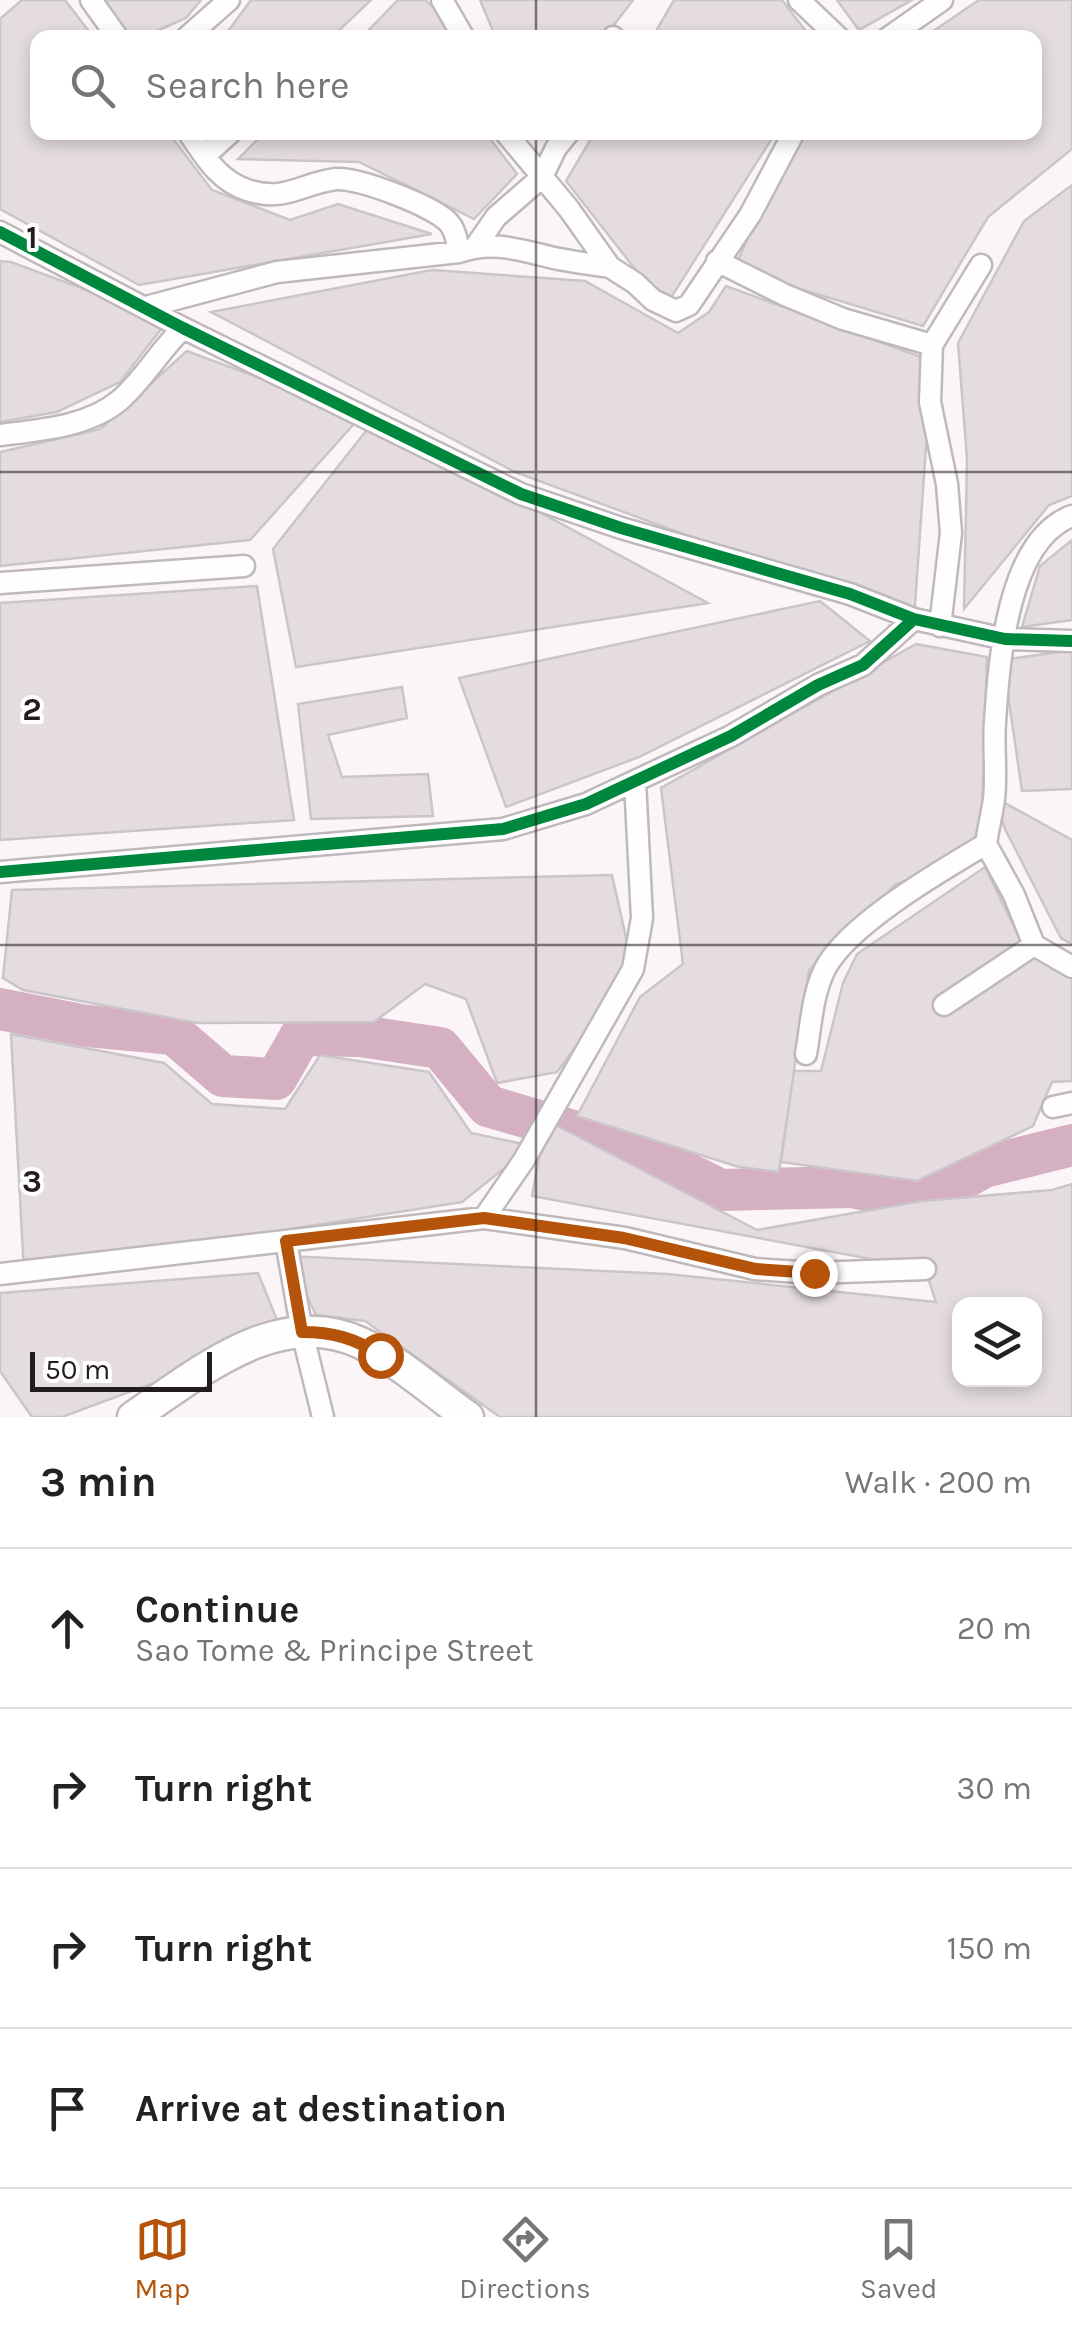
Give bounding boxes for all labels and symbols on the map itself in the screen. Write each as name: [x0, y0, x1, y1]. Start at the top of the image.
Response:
text: 1: [26, 219, 38, 256]
text: 2: [22, 691, 42, 728]
text: 3: [22, 1163, 42, 1200]
route end: [792, 1251, 838, 1297]
route start: [358, 1333, 404, 1379]
scale bar: [30, 1347, 212, 1392]

